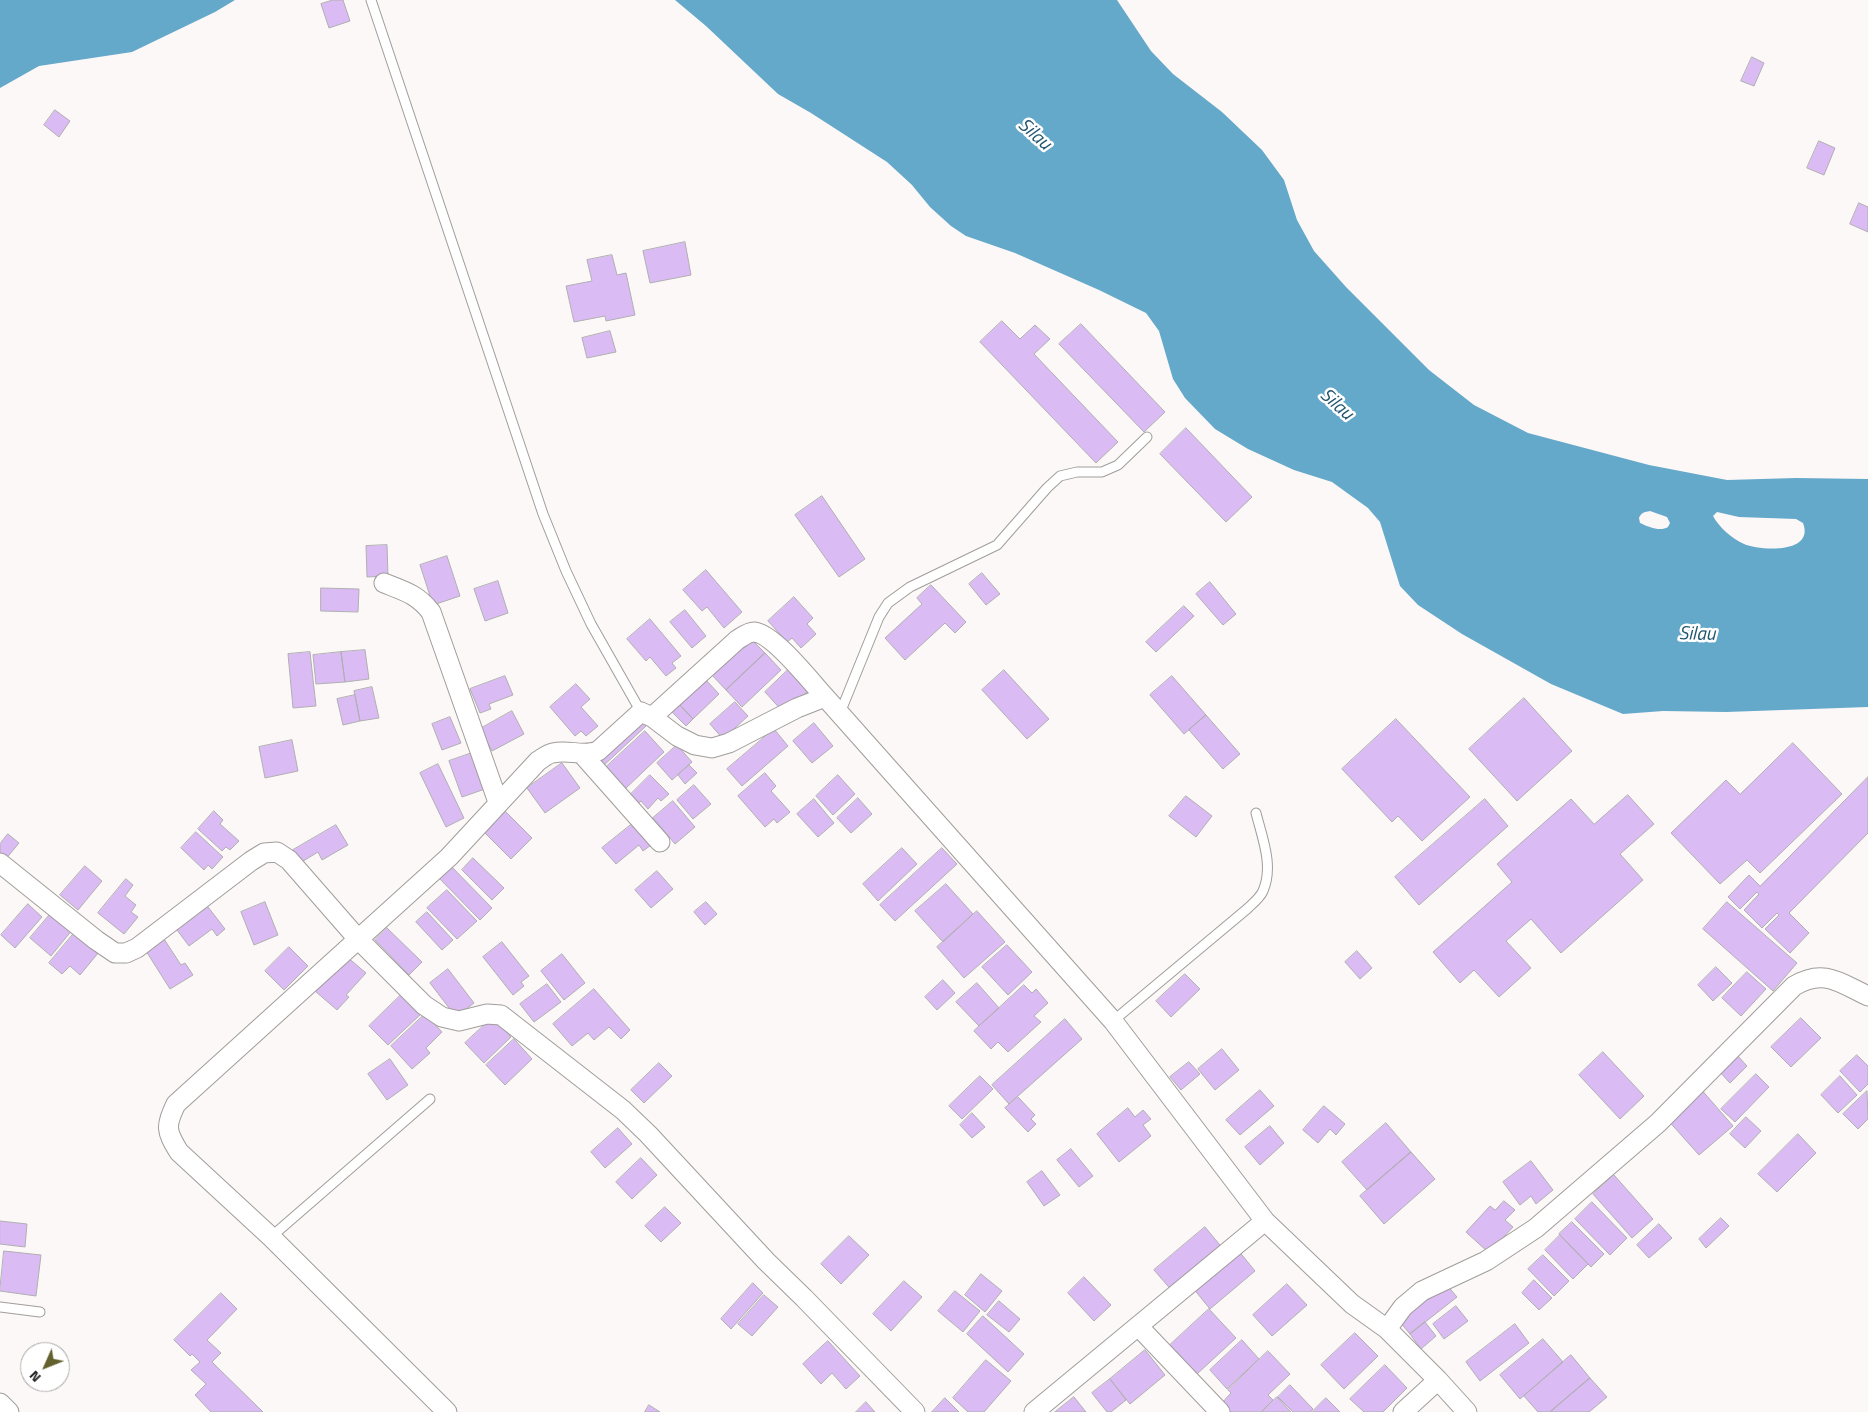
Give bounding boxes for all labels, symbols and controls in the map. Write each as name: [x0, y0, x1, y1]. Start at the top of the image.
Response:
water label: Silau: [1013, 114, 1055, 156]
water label: Silau: [1315, 384, 1357, 426]
water label: Silau: [1679, 623, 1715, 647]
north arrow: [20, 1342, 70, 1392]
text: N: [24, 1366, 45, 1388]

